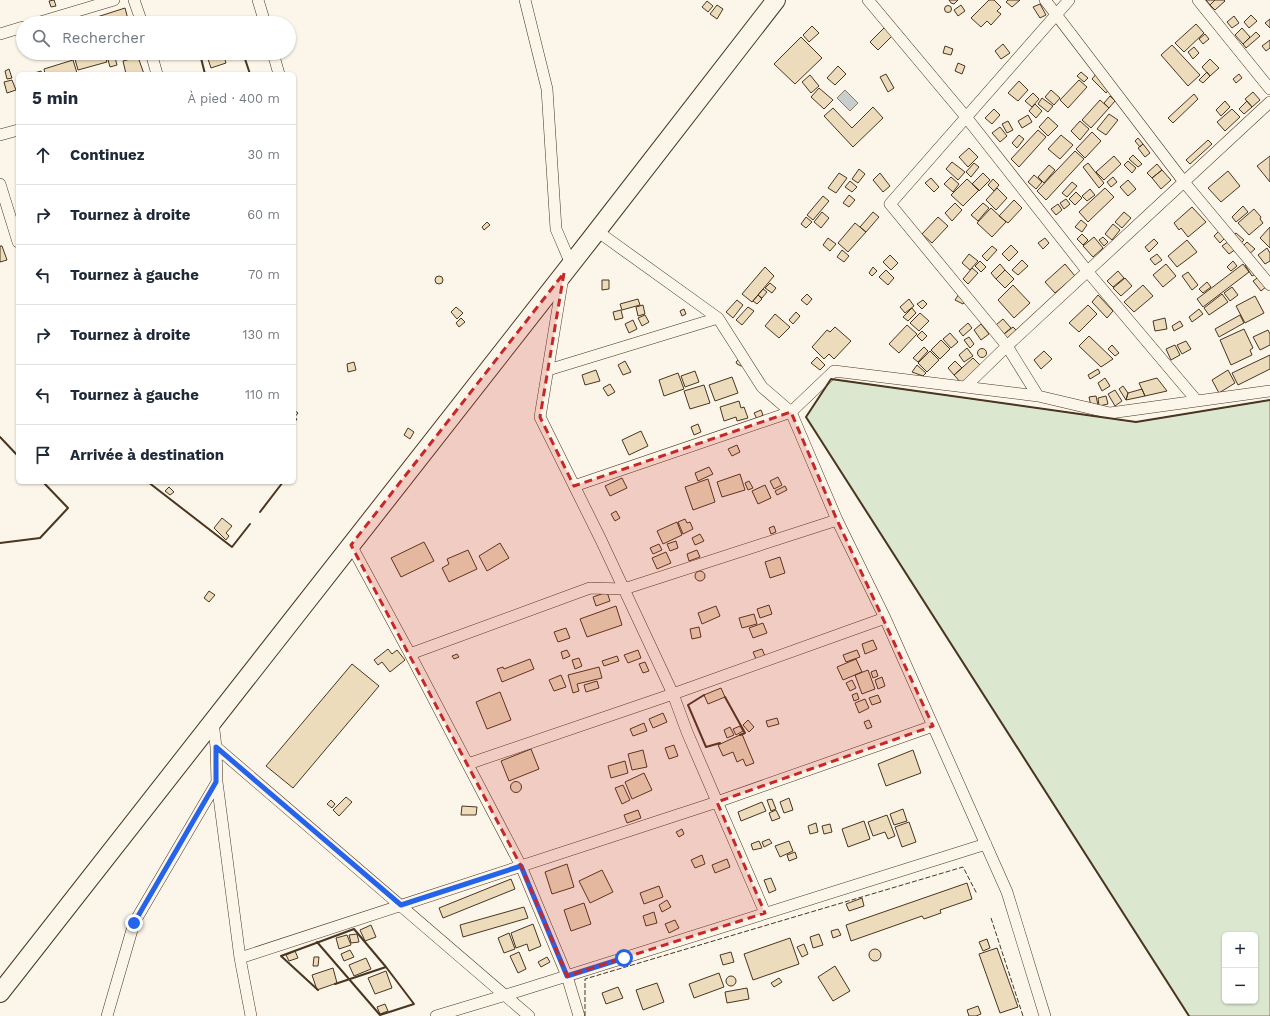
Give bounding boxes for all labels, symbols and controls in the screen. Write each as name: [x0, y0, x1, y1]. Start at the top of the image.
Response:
search box: [16, 16, 296, 60]
icon: search: [30, 27, 52, 49]
text: Rechercher: [62, 29, 145, 47]
text: 5 min: [32, 88, 78, 108]
text: À pied · 400 m: [188, 91, 280, 106]
icon: ahead: [32, 144, 54, 166]
text: Continuez: [70, 146, 144, 164]
text: 30 m: [248, 147, 280, 162]
icon: right: [32, 204, 54, 226]
text: Tournez à droite: [70, 206, 190, 224]
text: 60 m: [247, 207, 280, 222]
icon: left: [32, 264, 54, 286]
text: Tournez à gauche: [70, 266, 199, 284]
text: 70 m: [248, 267, 280, 282]
icon: right: [32, 324, 54, 346]
text: Tournez à droite: [70, 326, 190, 344]
text: 130 m: [242, 327, 280, 342]
icon: left: [32, 384, 54, 406]
text: Tournez à gauche: [70, 386, 199, 404]
text: 110 m: [245, 387, 280, 402]
icon: arrive: [32, 444, 54, 466]
text: Arrivée à destination: [70, 446, 224, 464]
route end: [125, 914, 143, 932]
map controls: [1222, 932, 1258, 1004]
button: +: [1222, 932, 1258, 968]
route start: [615, 949, 633, 967]
button: −: [1222, 968, 1258, 1004]

